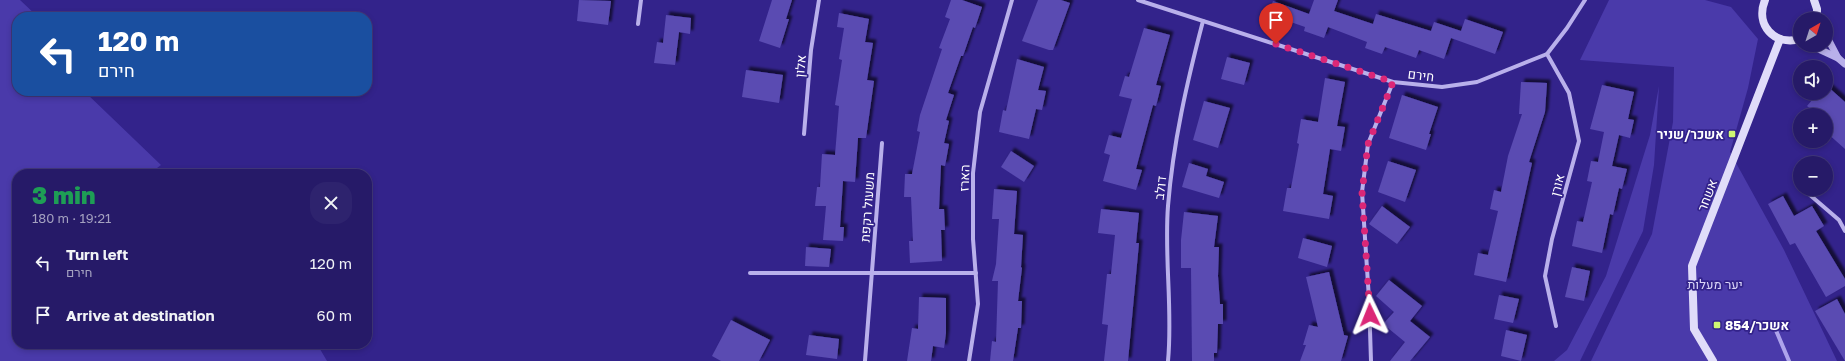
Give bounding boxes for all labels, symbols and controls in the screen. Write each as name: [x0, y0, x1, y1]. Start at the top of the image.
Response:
pin: [1259, 3, 1293, 44]
icon: arrive: [1265, 9, 1287, 31]
north arrow: [1793, 12, 1833, 52]
map controls: [1793, 12, 1833, 196]
text: 120 m: [98, 24, 179, 57]
icon: left: [32, 28, 84, 80]
street label: אלון: [791, 54, 809, 78]
text: חירם: [98, 59, 135, 81]
button: sound: [1793, 60, 1833, 100]
street label: חירם: [1407, 65, 1435, 85]
button: +: [1793, 108, 1833, 148]
place label: אשכר/שניר: [1657, 126, 1724, 142]
marker: אשכר/שניר: [1727, 129, 1737, 139]
button: −: [1793, 156, 1833, 196]
street label: הארז: [956, 164, 972, 192]
street label: משעול רקפת: [857, 171, 877, 243]
street label: אורן: [1546, 172, 1568, 198]
street label: דולב: [1151, 175, 1169, 201]
street label: אשחר: [1694, 177, 1720, 213]
text: 3 min: [32, 180, 95, 209]
button: close: [310, 182, 352, 224]
text: 180 m · 19:21: [32, 210, 111, 226]
text: Turn left: [66, 245, 128, 263]
icon: left: [32, 252, 54, 274]
text: 120 m: [310, 254, 352, 272]
text: חירם: [66, 264, 92, 280]
park label: יער מעלות: [1687, 276, 1743, 292]
position arrow: [1349, 294, 1391, 336]
icon: arrive: [32, 304, 54, 326]
text: Arrive at destination: [66, 306, 215, 324]
text: 60 m: [317, 306, 352, 324]
place label: אשכר/854: [1725, 317, 1789, 333]
marker: אשכר/854: [1712, 320, 1722, 330]

